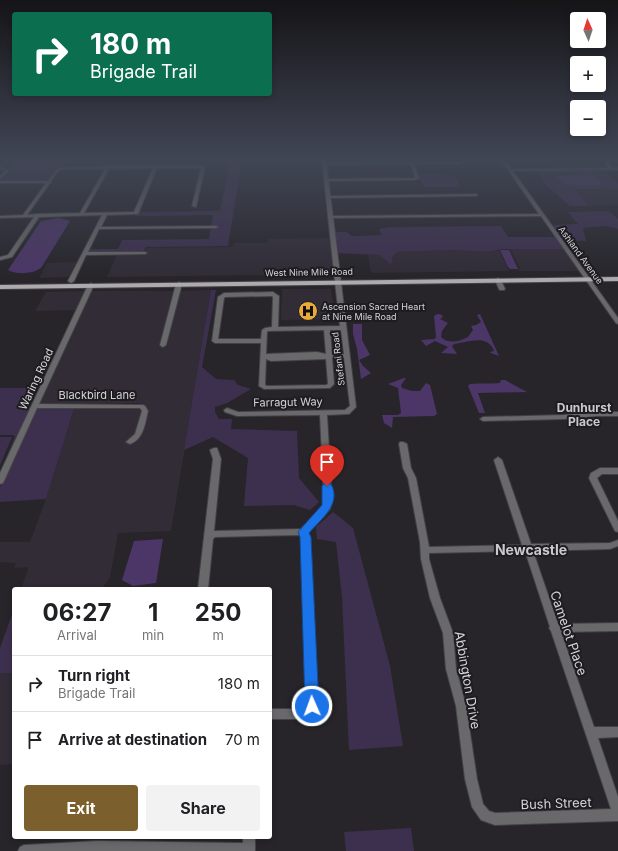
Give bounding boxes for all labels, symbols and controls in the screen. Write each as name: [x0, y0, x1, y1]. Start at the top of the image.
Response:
north arrow: [570, 12, 606, 48]
map controls: [570, 12, 606, 136]
text: 180 m: [90, 27, 171, 61]
icon: right: [24, 28, 76, 80]
button: +: [570, 56, 606, 92]
text: Brigade Trail: [90, 61, 197, 82]
button: −: [570, 100, 606, 136]
street label: Ashland Avenue: [556, 224, 606, 286]
street label: West Nine Mile Road: [265, 266, 353, 278]
hospital icon: Ascension Sacred Heart at Nine Mile Road: [297, 300, 319, 322]
place label: Ascension Sacred Heart at Nine Mile Road: [322, 301, 425, 322]
street label: Stefani Road: [329, 332, 347, 386]
street label: Waring Road: [16, 346, 56, 412]
street label: Blackbird Lane: [59, 388, 135, 402]
street label: Farragut Way: [253, 394, 323, 410]
district label: Dunhurst Place: [557, 400, 612, 429]
pin: [310, 445, 344, 486]
icon: arrive: [316, 451, 338, 473]
district label: Newcastle: [495, 541, 567, 558]
street label: Camelot Place: [547, 589, 591, 677]
text: 06:27: [43, 598, 111, 627]
text: 1: [148, 598, 158, 627]
text: 250: [195, 598, 241, 627]
text: Arrival: [57, 627, 97, 643]
text: min: [142, 627, 164, 643]
text: m: [212, 627, 224, 643]
street label: Abbington Drive: [452, 630, 484, 730]
text: Turn right: [58, 666, 130, 685]
icon: right: [24, 673, 46, 695]
text: 180 m: [218, 674, 260, 693]
text: Brigade Trail: [58, 685, 135, 701]
position arrow: [291, 685, 333, 727]
icon: arrive: [24, 729, 46, 751]
text: Arrive at destination: [58, 730, 207, 749]
text: 70 m: [225, 730, 260, 749]
button: Exit: [24, 785, 138, 831]
button: Share: [146, 785, 260, 831]
street label: Bush Street: [520, 794, 592, 812]

